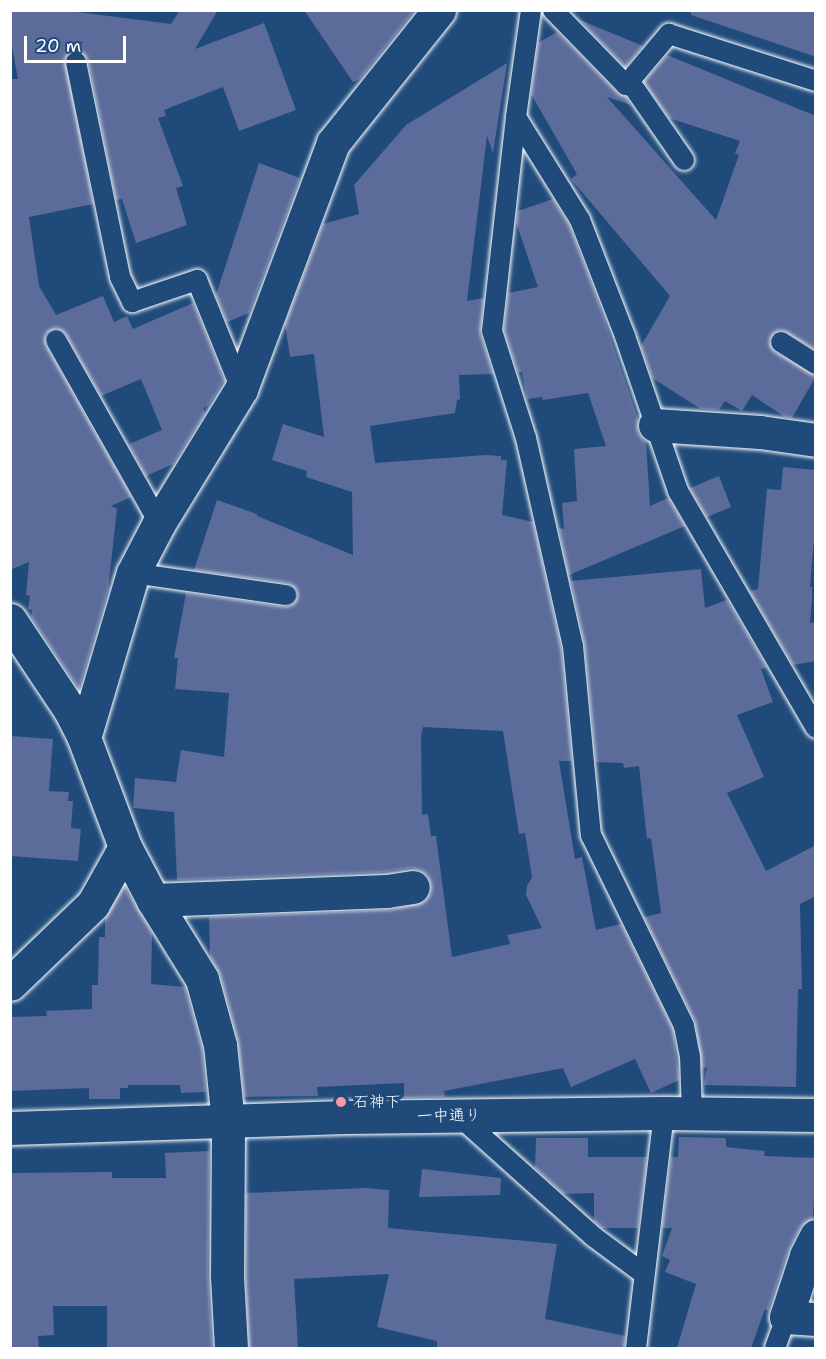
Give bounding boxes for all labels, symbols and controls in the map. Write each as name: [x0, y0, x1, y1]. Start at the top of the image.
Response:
scale bar: [27, 24, 129, 62]
text: 20 m: [35, 34, 81, 58]
place label: 石神下: [353, 1092, 401, 1112]
marker: 石神下: [334, 1095, 348, 1109]
street label: 一中通り: [417, 1106, 481, 1126]

